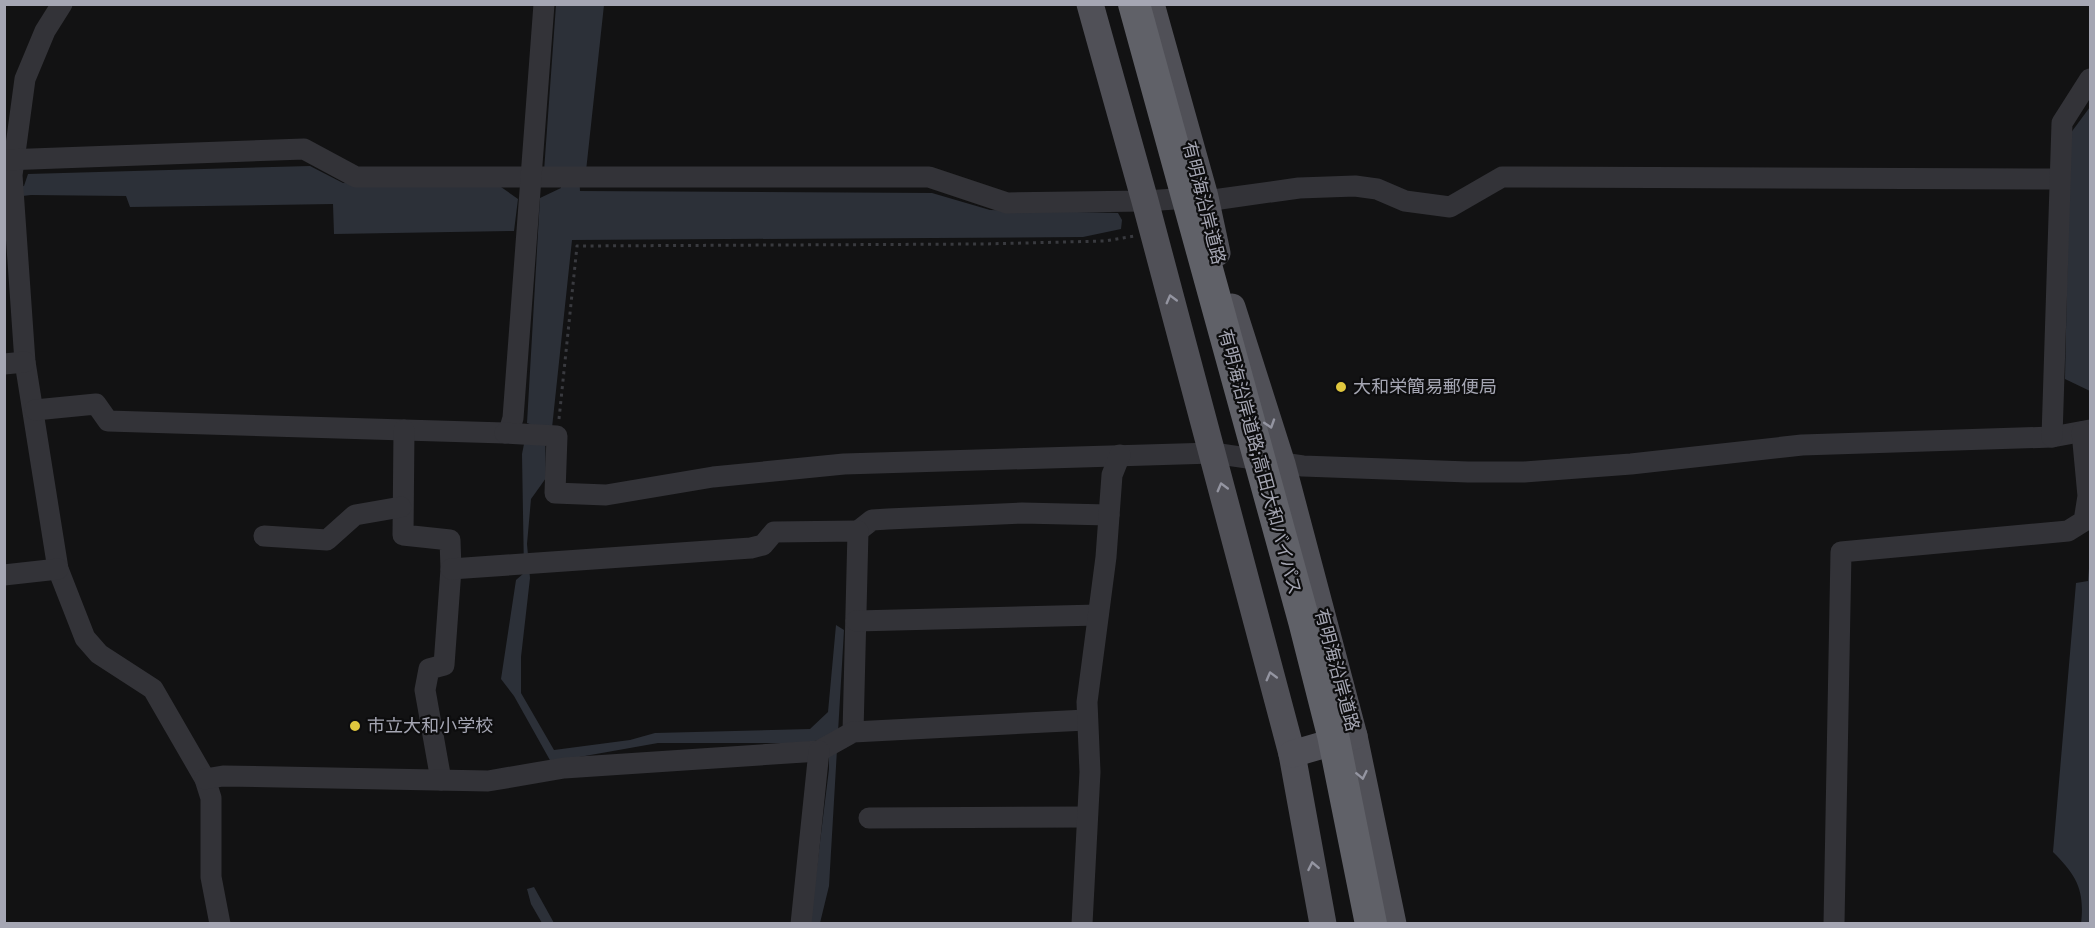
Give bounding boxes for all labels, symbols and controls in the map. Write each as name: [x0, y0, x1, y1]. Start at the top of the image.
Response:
street label: 有明海沿岸道路: [1178, 139, 1230, 267]
one-way arrow: [1166, 294, 1179, 304]
street label: 有明海沿岸道路;高田大和バイパス: [1214, 327, 1306, 597]
place label: 大和栄簡易郵便局: [1353, 376, 1497, 398]
marker: 大和栄簡易郵便局: [1334, 380, 1348, 394]
one-way arrow: [1263, 418, 1275, 429]
one-way arrow: [1216, 482, 1229, 492]
street label: 有明海沿岸道路: [1310, 606, 1364, 734]
one-way arrow: [1266, 671, 1278, 681]
place label: 市立大和小学校: [367, 715, 493, 737]
marker: 市立大和小学校: [348, 719, 362, 733]
one-way arrow: [1355, 770, 1368, 780]
one-way arrow: [1307, 861, 1320, 871]

